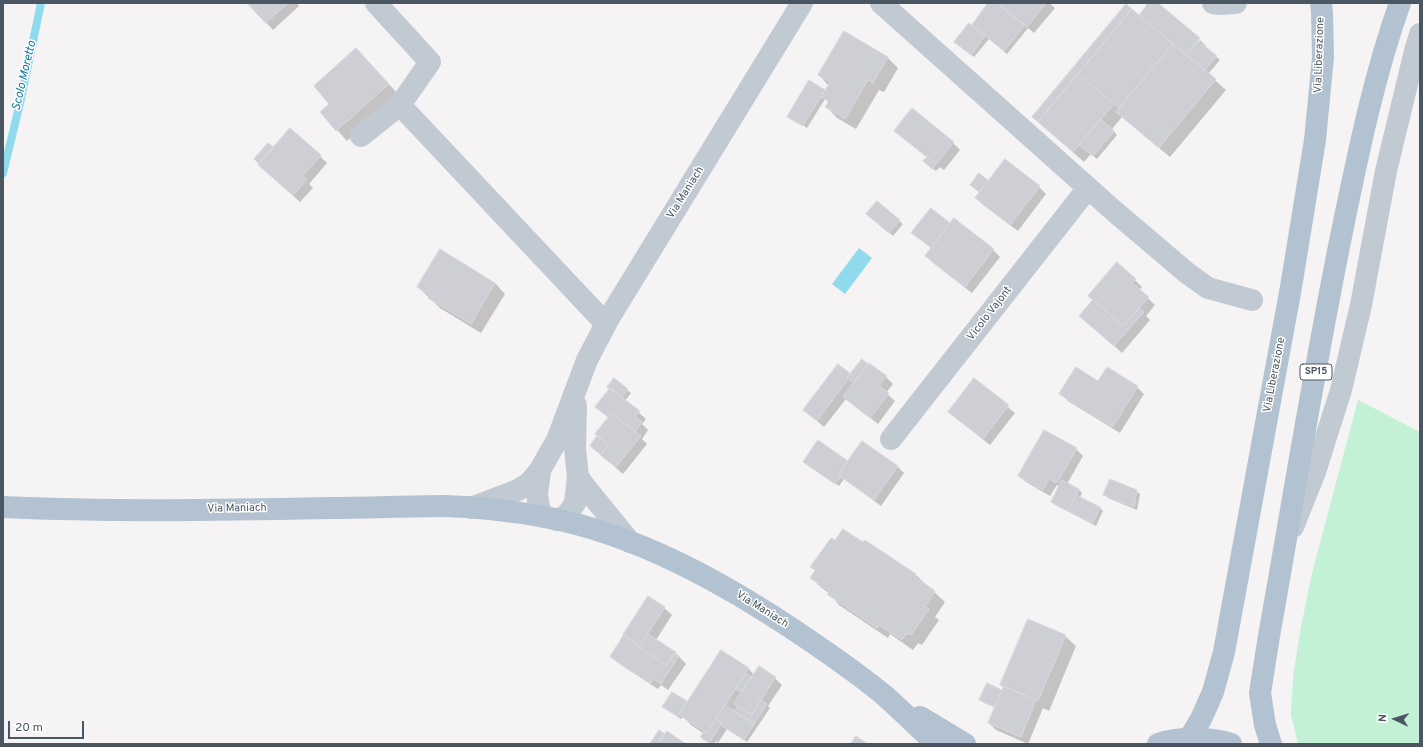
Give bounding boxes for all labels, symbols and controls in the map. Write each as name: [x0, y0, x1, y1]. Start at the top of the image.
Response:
street label: Via Liberazione: [1312, 17, 1328, 93]
water label: Scolo Moretto: [10, 40, 40, 112]
street label: Via Maniach: [665, 164, 707, 222]
street label: Vicolo Vajont: [965, 284, 1015, 344]
street label: Via Liberazione: [1261, 336, 1289, 414]
road number: SP15: [1300, 364, 1332, 380]
street label: Via Maniach: [207, 502, 267, 516]
street label: Via Maniach: [733, 589, 791, 631]
north arrow: [1375, 699, 1415, 739]
scale bar: [10, 713, 86, 739]
text: N: [1376, 714, 1390, 723]
text: 20 m: [15, 720, 43, 736]

